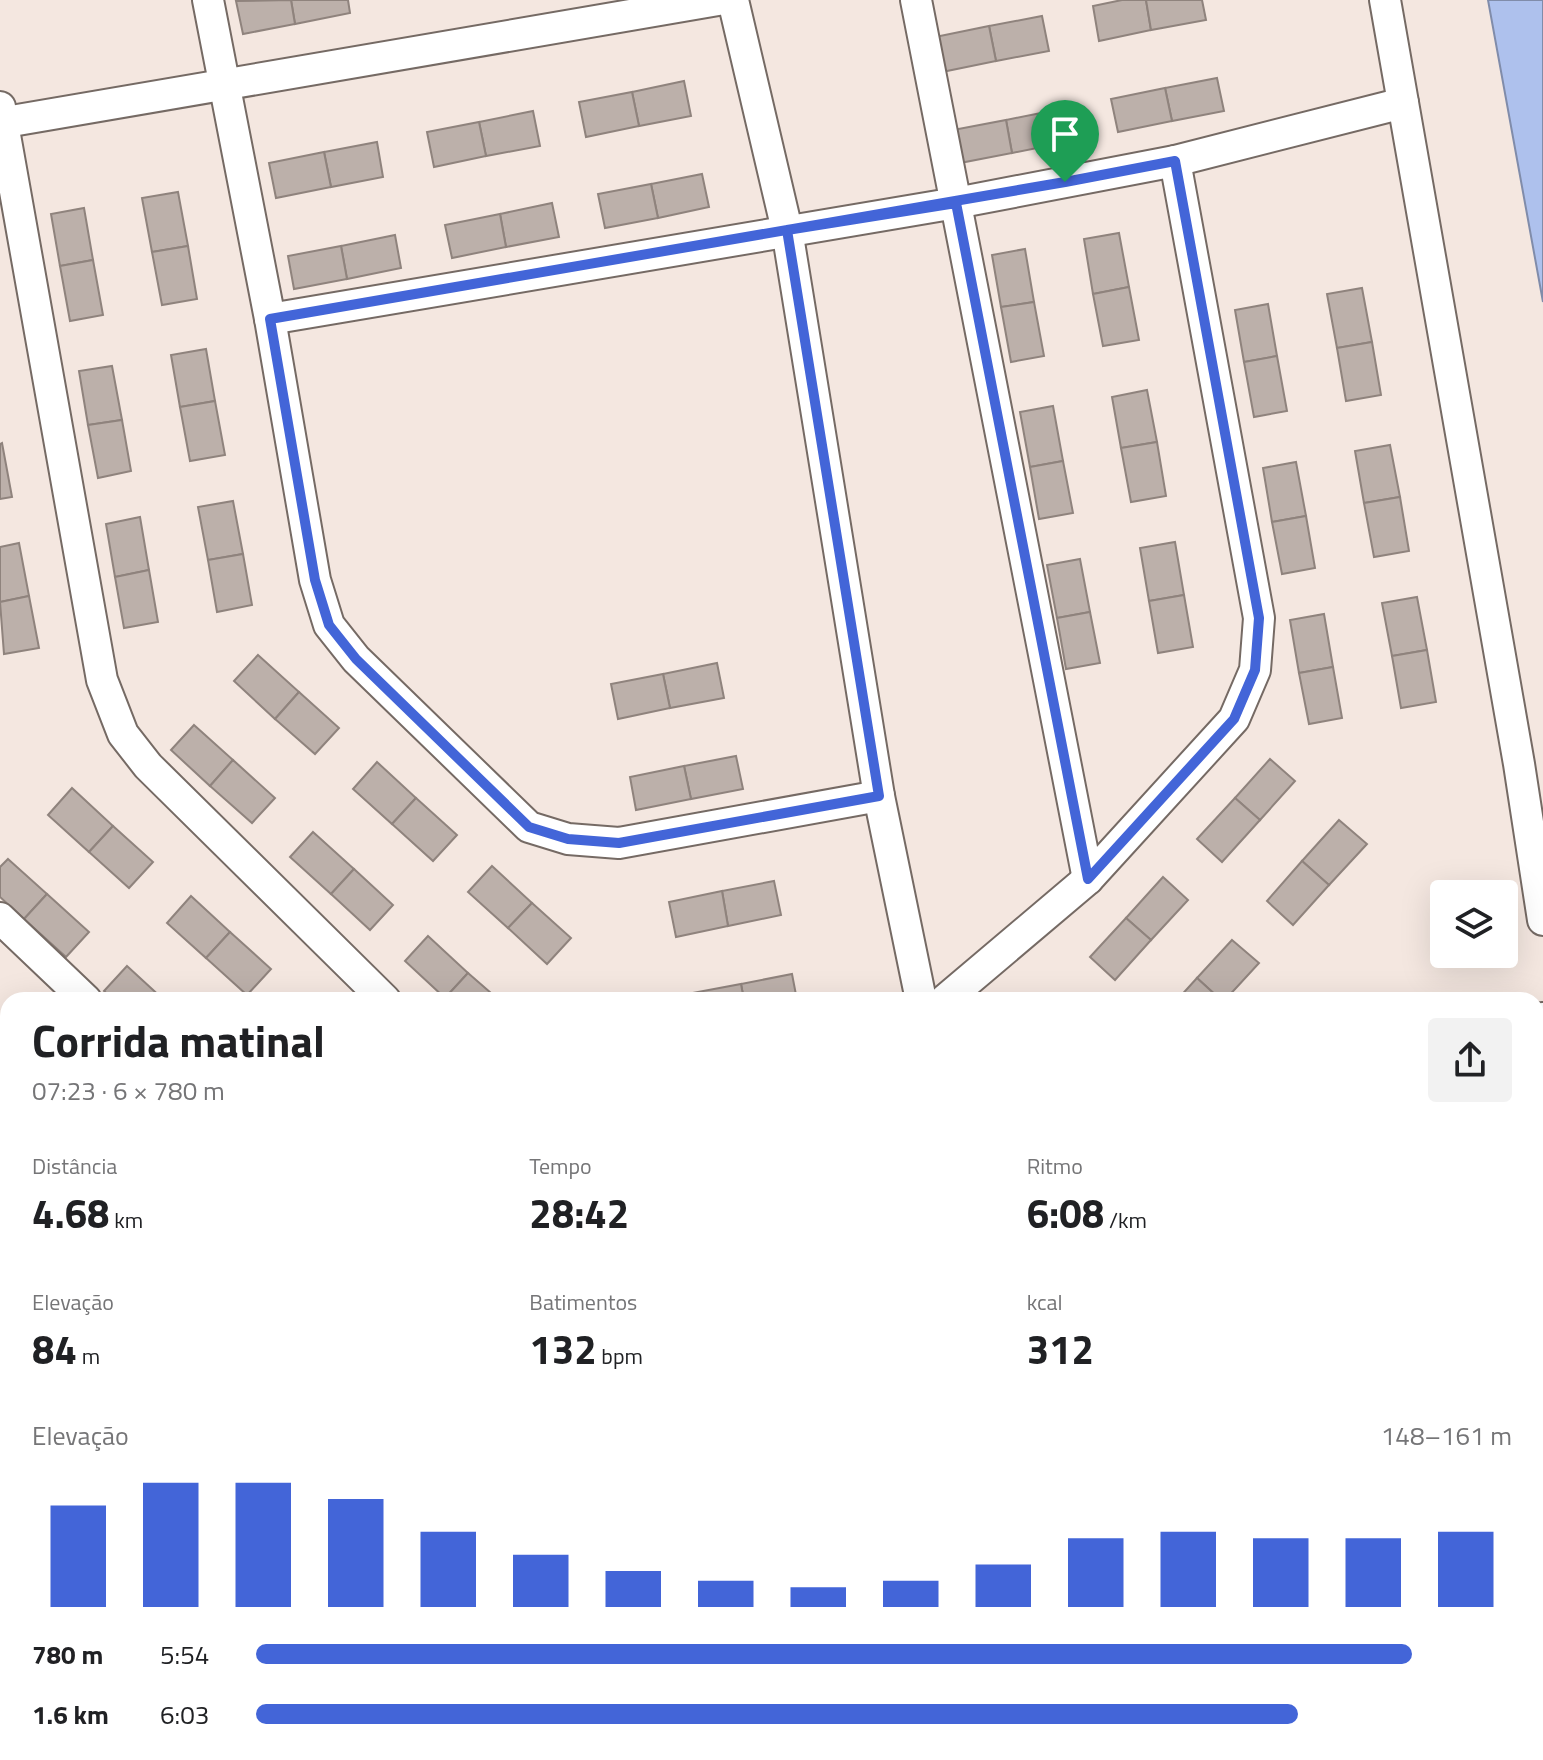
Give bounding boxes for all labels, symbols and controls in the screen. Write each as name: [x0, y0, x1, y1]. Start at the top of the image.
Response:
pin: [1031, 100, 1099, 182]
icon: arrive: [1043, 112, 1087, 156]
map controls: [1430, 880, 1518, 968]
button: layers: [1430, 880, 1518, 968]
text: Corrida matinal: [32, 1007, 325, 1074]
button: share: [1428, 1018, 1512, 1102]
text: 07:23 · 6 × 780 m: [32, 1071, 225, 1110]
text: Distância: [32, 1149, 117, 1183]
text: Tempo: [529, 1149, 592, 1183]
text: Ritmo: [1027, 1149, 1083, 1183]
text: 4.68: [32, 1183, 109, 1244]
text: 28:42: [529, 1183, 629, 1244]
text: 6:08: [1027, 1183, 1104, 1244]
text: km: [109, 1203, 143, 1237]
text: /km: [1104, 1203, 1147, 1237]
text: Elevação: [32, 1285, 114, 1319]
text: Batimentos: [529, 1285, 637, 1319]
text: kcal: [1027, 1285, 1063, 1319]
text: 84: [32, 1319, 77, 1380]
text: 132: [529, 1319, 597, 1380]
text: 312: [1027, 1319, 1094, 1380]
text: m: [77, 1339, 100, 1373]
text: bpm: [597, 1339, 643, 1373]
text: Elevação: [32, 1416, 129, 1455]
text: 148–161 m: [1381, 1416, 1512, 1455]
text: 780 m: [32, 1635, 103, 1674]
text: 5:54: [160, 1635, 209, 1674]
text: 1.6 km: [32, 1695, 109, 1734]
text: 6:03: [160, 1695, 209, 1734]

